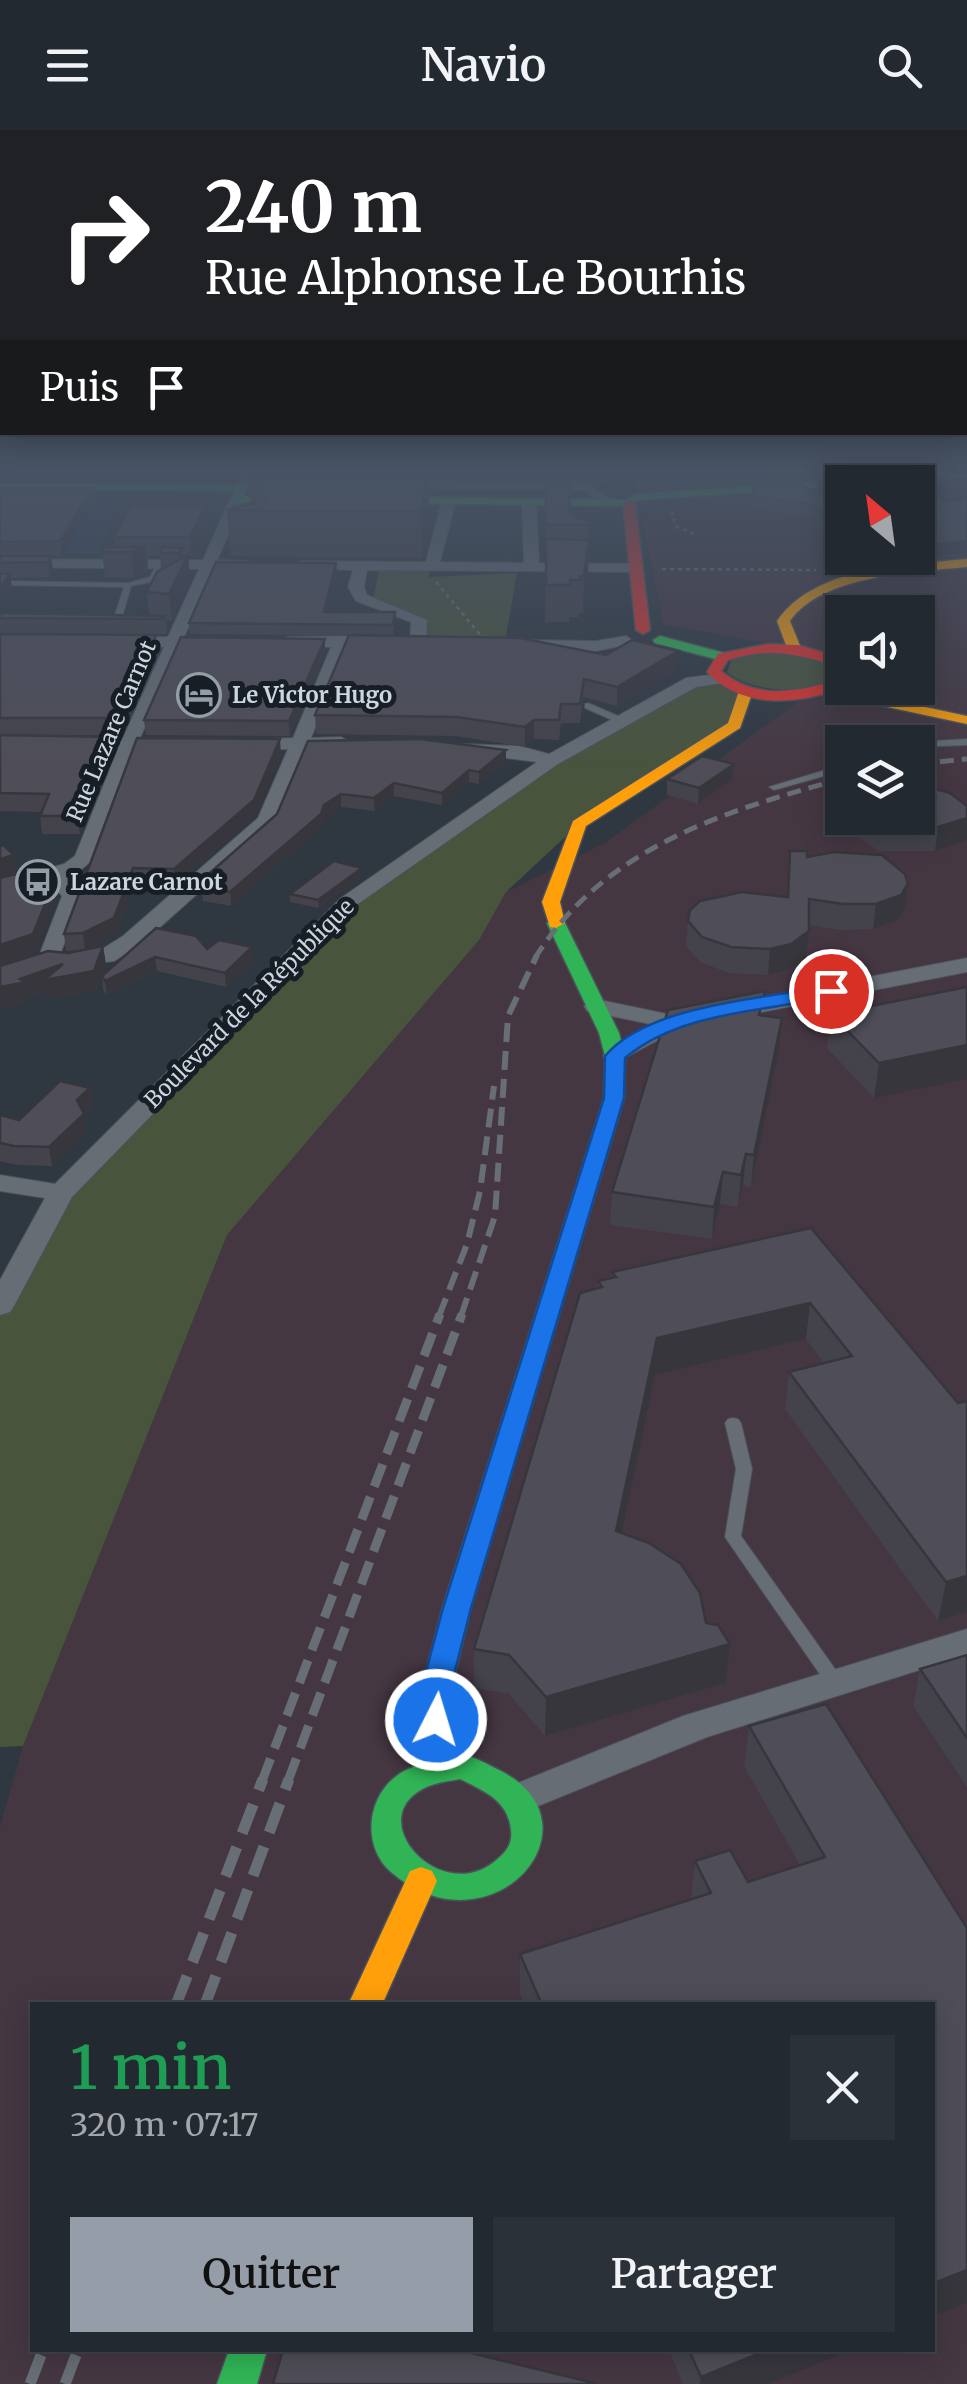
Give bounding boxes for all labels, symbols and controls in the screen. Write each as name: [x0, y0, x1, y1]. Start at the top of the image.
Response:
text: Navio: [421, 37, 546, 93]
icon: menu: [40, 38, 95, 93]
icon: search: [872, 38, 927, 93]
text: 240 m: [205, 163, 422, 251]
icon: right: [40, 170, 170, 300]
text: Rue Alphonse Le Bourhis: [205, 250, 746, 306]
icon: arrive: [139, 360, 194, 415]
text: Puis: [40, 364, 119, 411]
north arrow: [825, 465, 935, 575]
map controls: [825, 465, 935, 835]
button: sound: [825, 595, 935, 705]
street label: Rue Lazare Carnot: [60, 636, 162, 826]
hotel icon: Le Victor Hugo: [176, 672, 222, 718]
place label: Le Victor Hugo: [232, 681, 392, 709]
button: layers: [825, 725, 935, 835]
bus stop icon: Lazare Carnot: [15, 859, 61, 905]
place label: Lazare Carnot: [70, 868, 223, 896]
street label: Boulevard de la République: [138, 892, 360, 1114]
pin: [789, 949, 874, 1034]
icon: arrive: [804, 964, 859, 1019]
position arrow: [384, 1668, 488, 1772]
text: 1 min: [70, 2030, 231, 2105]
button: close: [790, 2035, 895, 2140]
text: 320 m · 07:17: [70, 2105, 259, 2145]
button: Quitter: [70, 2217, 473, 2332]
button: Partager: [493, 2217, 895, 2332]

